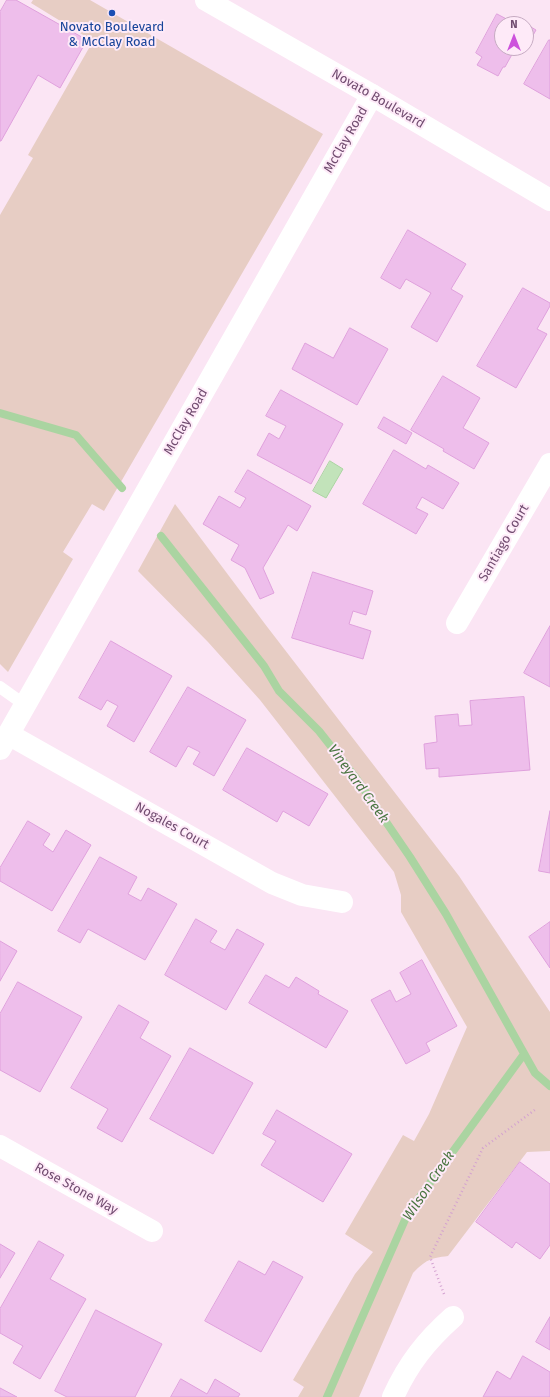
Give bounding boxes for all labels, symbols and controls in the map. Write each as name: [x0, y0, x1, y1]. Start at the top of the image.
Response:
marker: Novato Boulevard & McClay Road: [107, 8, 117, 18]
north arrow: [494, 16, 534, 56]
text: N: [510, 18, 518, 31]
place label: Novato Boulevard & McClay Road: [60, 19, 164, 50]
street label: Novato Boulevard: [329, 66, 427, 132]
street label: McClay Road: [321, 104, 371, 176]
street label: McClay Road: [161, 386, 211, 458]
street label: Santiago Court: [476, 502, 532, 584]
water label: Vineyard Creek: [324, 741, 392, 827]
street label: Nogales Court: [132, 799, 212, 853]
water label: Wilson Creek: [400, 1148, 458, 1224]
street label: Rose Stone Way: [32, 1160, 120, 1218]

